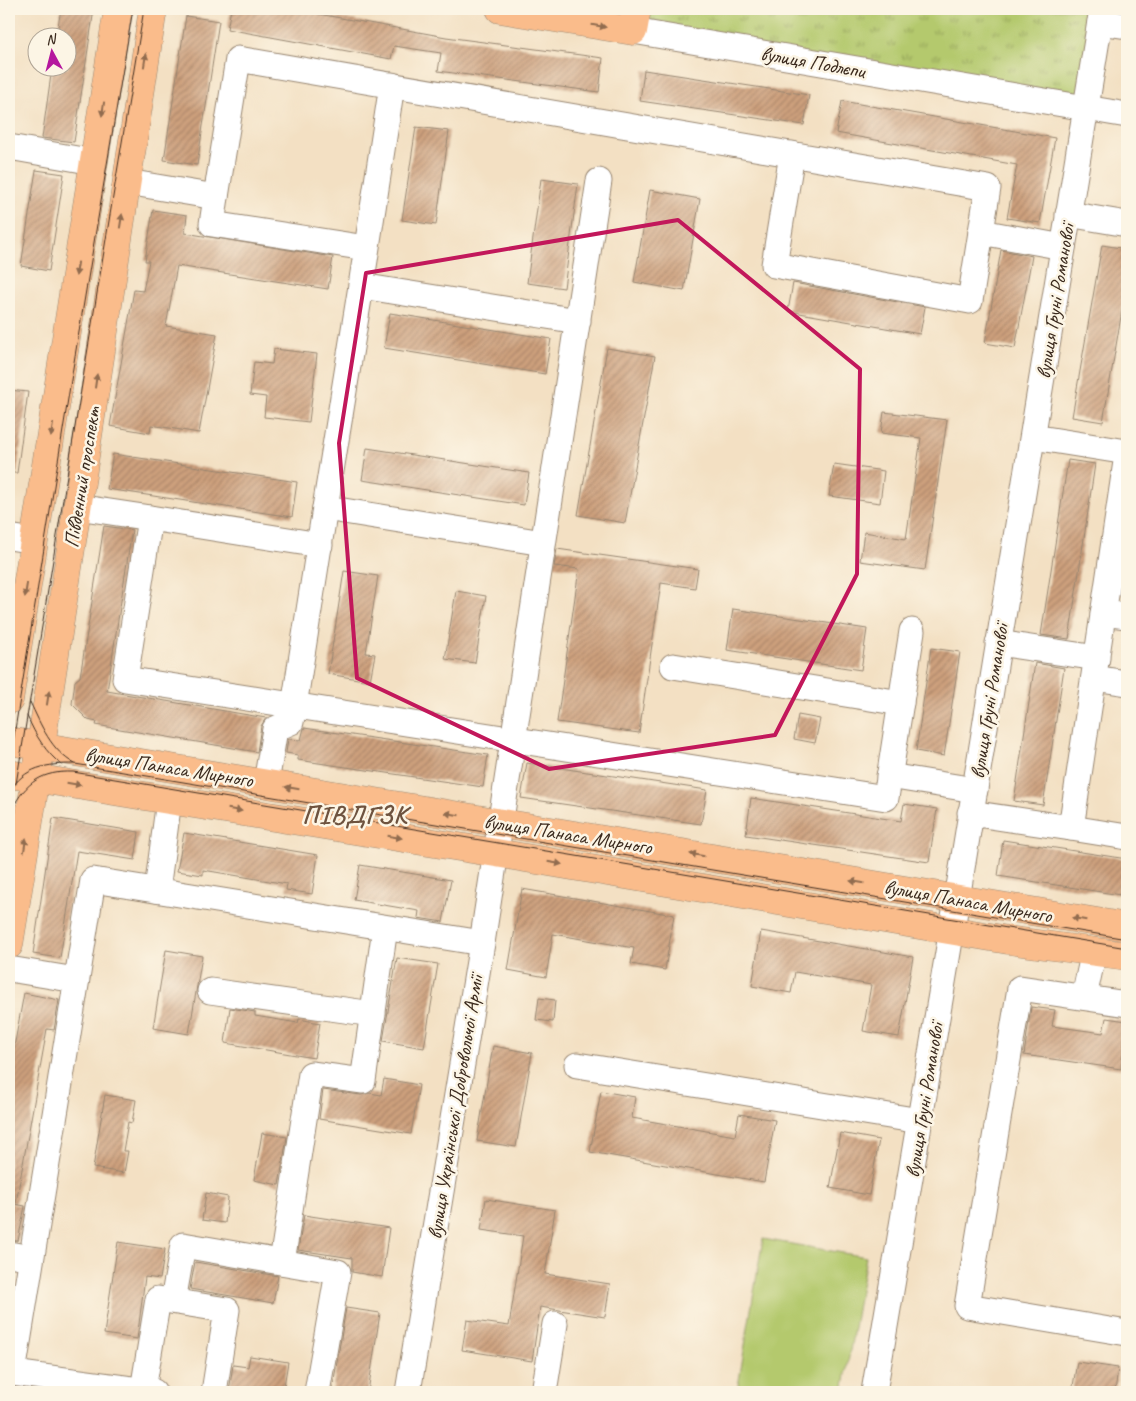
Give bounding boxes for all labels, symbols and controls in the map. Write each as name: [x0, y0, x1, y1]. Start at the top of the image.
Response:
one-way arrow: [592, 22, 608, 30]
north arrow: [28, 28, 78, 78]
text: N: [45, 30, 58, 49]
street label: вулиця Подлєпи: [759, 40, 868, 84]
one-way arrow: [142, 52, 150, 68]
one-way arrow: [98, 101, 106, 117]
one-way arrow: [117, 212, 125, 228]
street label: вулиця Груні Романової: [1030, 218, 1081, 380]
one-way arrow: [73, 262, 81, 278]
one-way arrow: [93, 373, 101, 389]
street label: Південний проспект: [58, 403, 106, 550]
one-way arrow: [47, 422, 55, 438]
one-way arrow: [22, 583, 30, 599]
street label: вулиця Груні Романової: [964, 618, 1015, 780]
one-way arrow: [44, 689, 52, 705]
street label: вулиця Панаса Мирного: [83, 741, 256, 793]
one-way arrow: [67, 780, 83, 788]
one-way arrow: [283, 783, 299, 791]
district label: ПІВДГЗК: [302, 798, 412, 831]
one-way arrow: [227, 807, 243, 815]
street label: вулиця Панаса Мирного: [482, 808, 655, 860]
one-way arrow: [444, 810, 460, 818]
one-way arrow: [387, 833, 403, 841]
one-way arrow: [22, 837, 30, 853]
one-way arrow: [689, 851, 705, 859]
one-way arrow: [548, 860, 564, 868]
street label: вулиця Панаса Мирного: [882, 873, 1055, 929]
one-way arrow: [849, 878, 865, 886]
one-way arrow: [1071, 915, 1087, 923]
street label: вулиця Української Добровольчої Армії: [421, 969, 489, 1241]
street label: вулиця Груні Романової: [899, 1017, 950, 1179]

